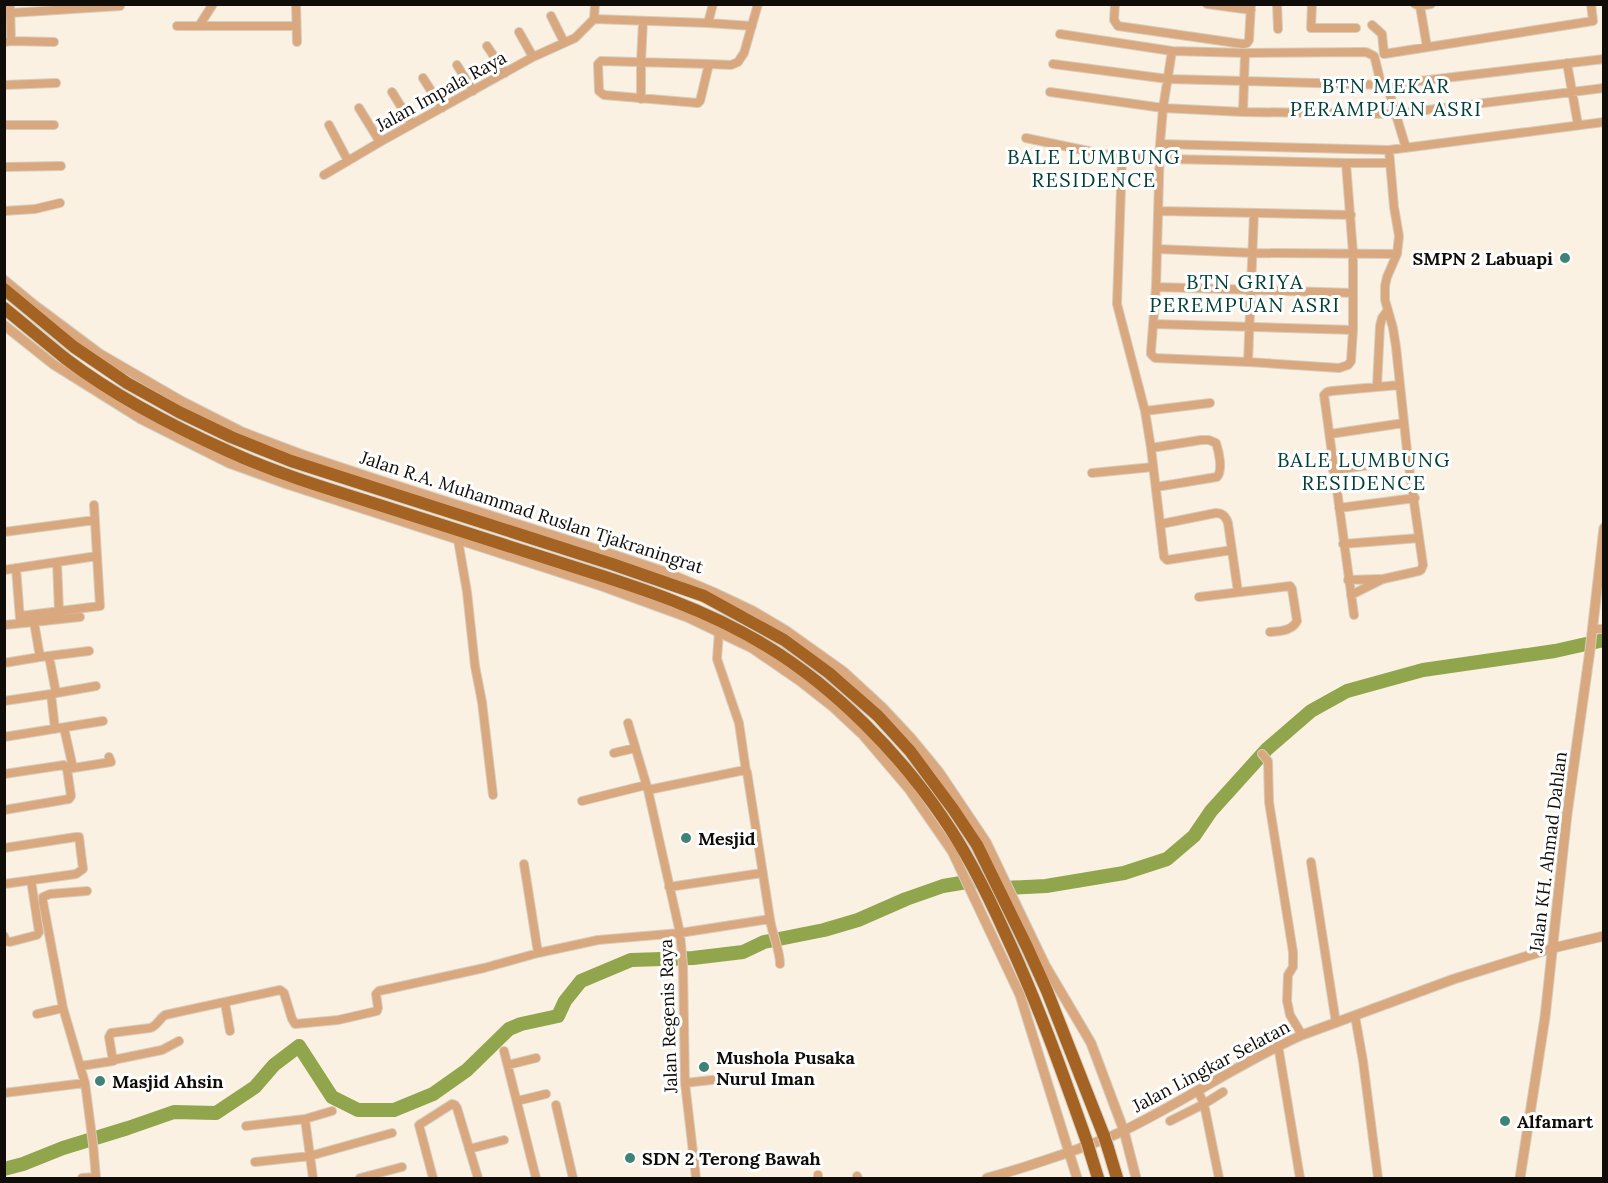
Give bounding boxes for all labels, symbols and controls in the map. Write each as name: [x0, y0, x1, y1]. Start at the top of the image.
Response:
street label: Jalan Impala Raya: [371, 46, 510, 137]
district label: BTN MEKAR PERAMPUAN ASRI: [1290, 73, 1482, 121]
district label: BALE LUMBUNG RESIDENCE: [1007, 144, 1181, 192]
place label: SMPN 2 Labuapi: [1412, 247, 1553, 270]
marker: SMPN 2 Labuapi: [1558, 251, 1572, 265]
district label: BTN GRIYA PEREMPUAN ASRI: [1149, 269, 1341, 317]
street label: Jalan R.A. Muhammad Ruslan Tjakraningrat: [357, 445, 707, 578]
district label: BALE LUMBUNG RESIDENCE: [1277, 447, 1451, 495]
street label: Jalan KH. Ahmad Dahlan: [1524, 750, 1572, 955]
place label: Mesjid: [698, 827, 756, 850]
marker: Mesjid: [679, 831, 693, 845]
street label: Jalan Regenis Raya: [654, 938, 682, 1095]
street label: Jalan Lingkar Selatan: [1127, 1015, 1294, 1118]
place label: Mushola Pusaka Nurul Iman: [716, 1046, 855, 1090]
marker: Mushola Pusaka Nurul Iman: [697, 1060, 711, 1074]
place label: Masjid Ahsin: [112, 1070, 224, 1093]
marker: Masjid Ahsin: [93, 1074, 107, 1088]
place label: Alfamart: [1517, 1110, 1594, 1133]
marker: Alfamart: [1498, 1114, 1512, 1128]
place label: SDN 2 Terong Bawah: [642, 1147, 821, 1170]
marker: SDN 2 Terong Bawah: [623, 1151, 637, 1165]

